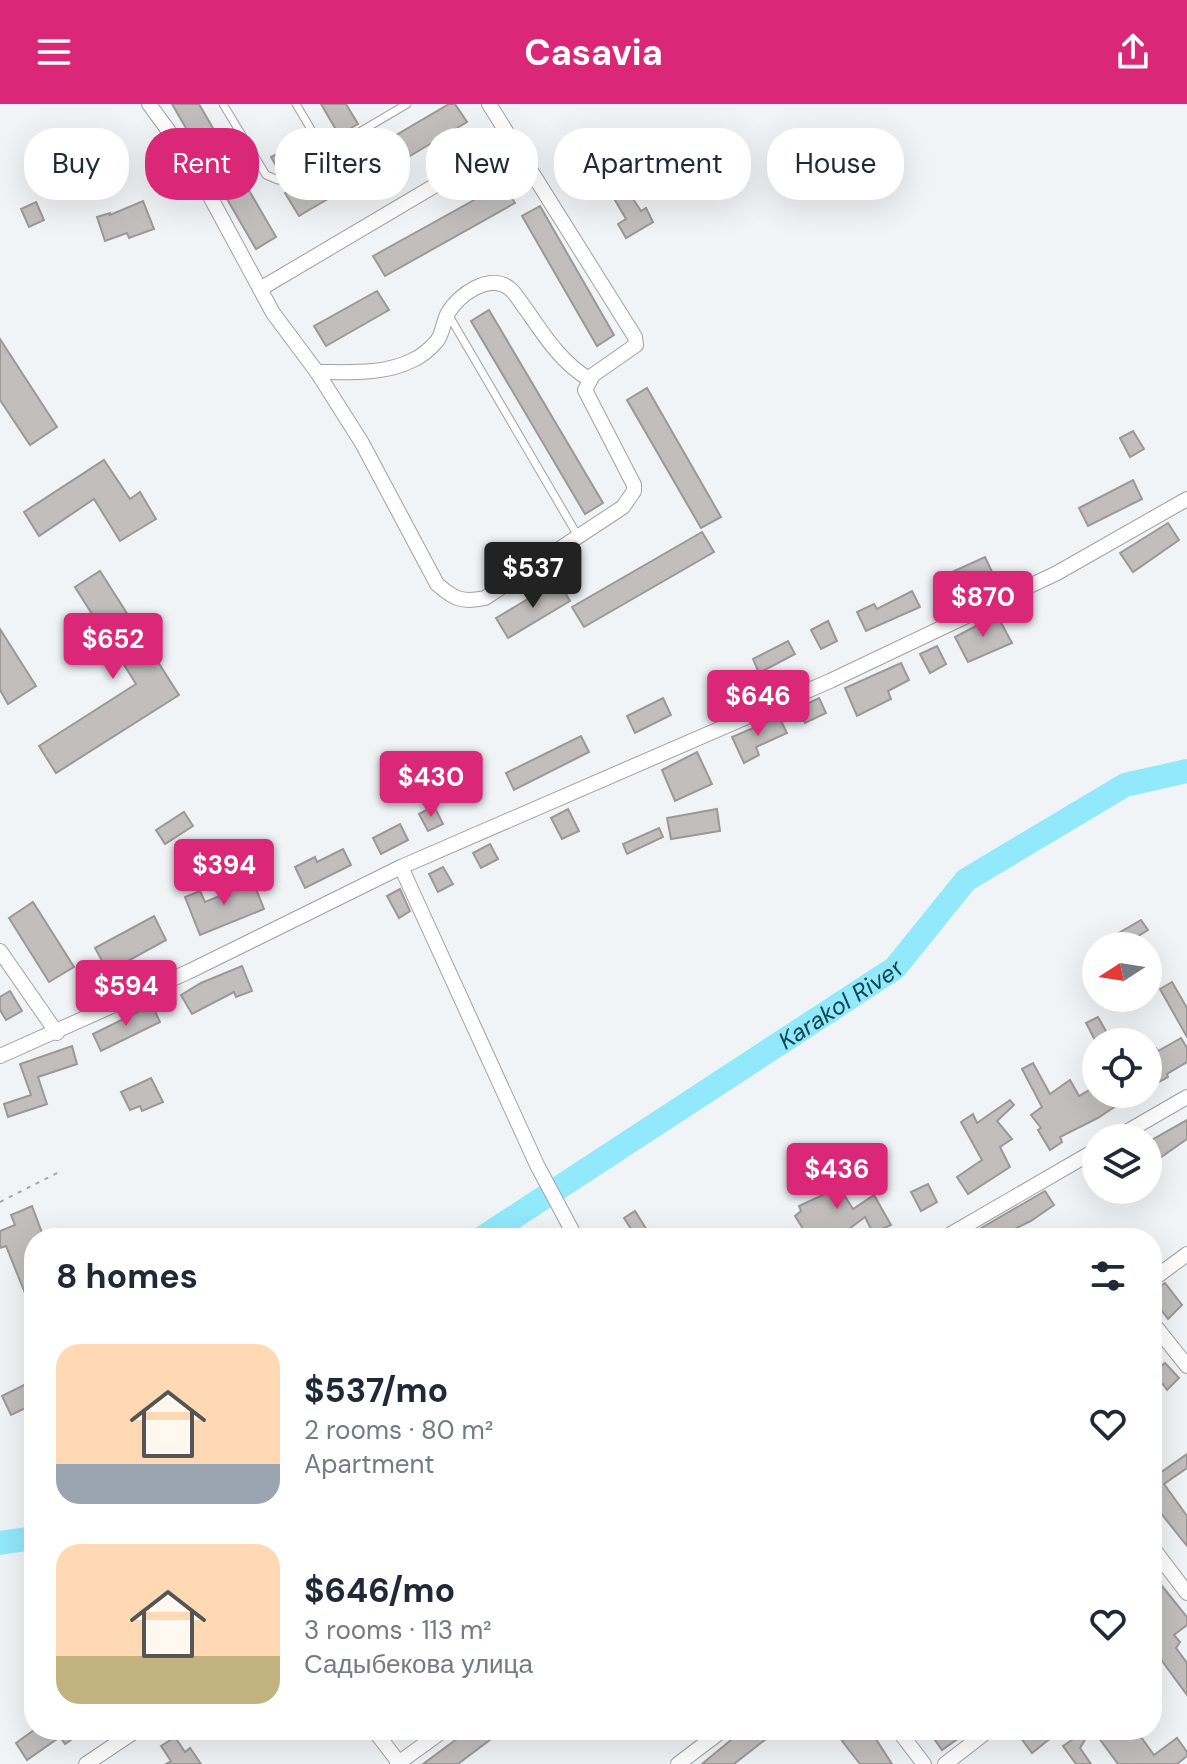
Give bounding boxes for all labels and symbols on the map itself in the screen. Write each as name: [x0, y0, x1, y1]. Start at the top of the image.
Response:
pin: $537: [486, 542, 580, 610]
pin: $870: [936, 571, 1030, 639]
pin: $652: [66, 613, 160, 681]
pin: $646: [711, 670, 805, 738]
pin: $430: [384, 751, 478, 819]
pin: $394: [177, 839, 271, 907]
north arrow: [1082, 932, 1162, 1012]
water label: Karakol River: [772, 953, 911, 1056]
pin: $594: [79, 960, 173, 1028]
pin: $436: [790, 1143, 884, 1211]

